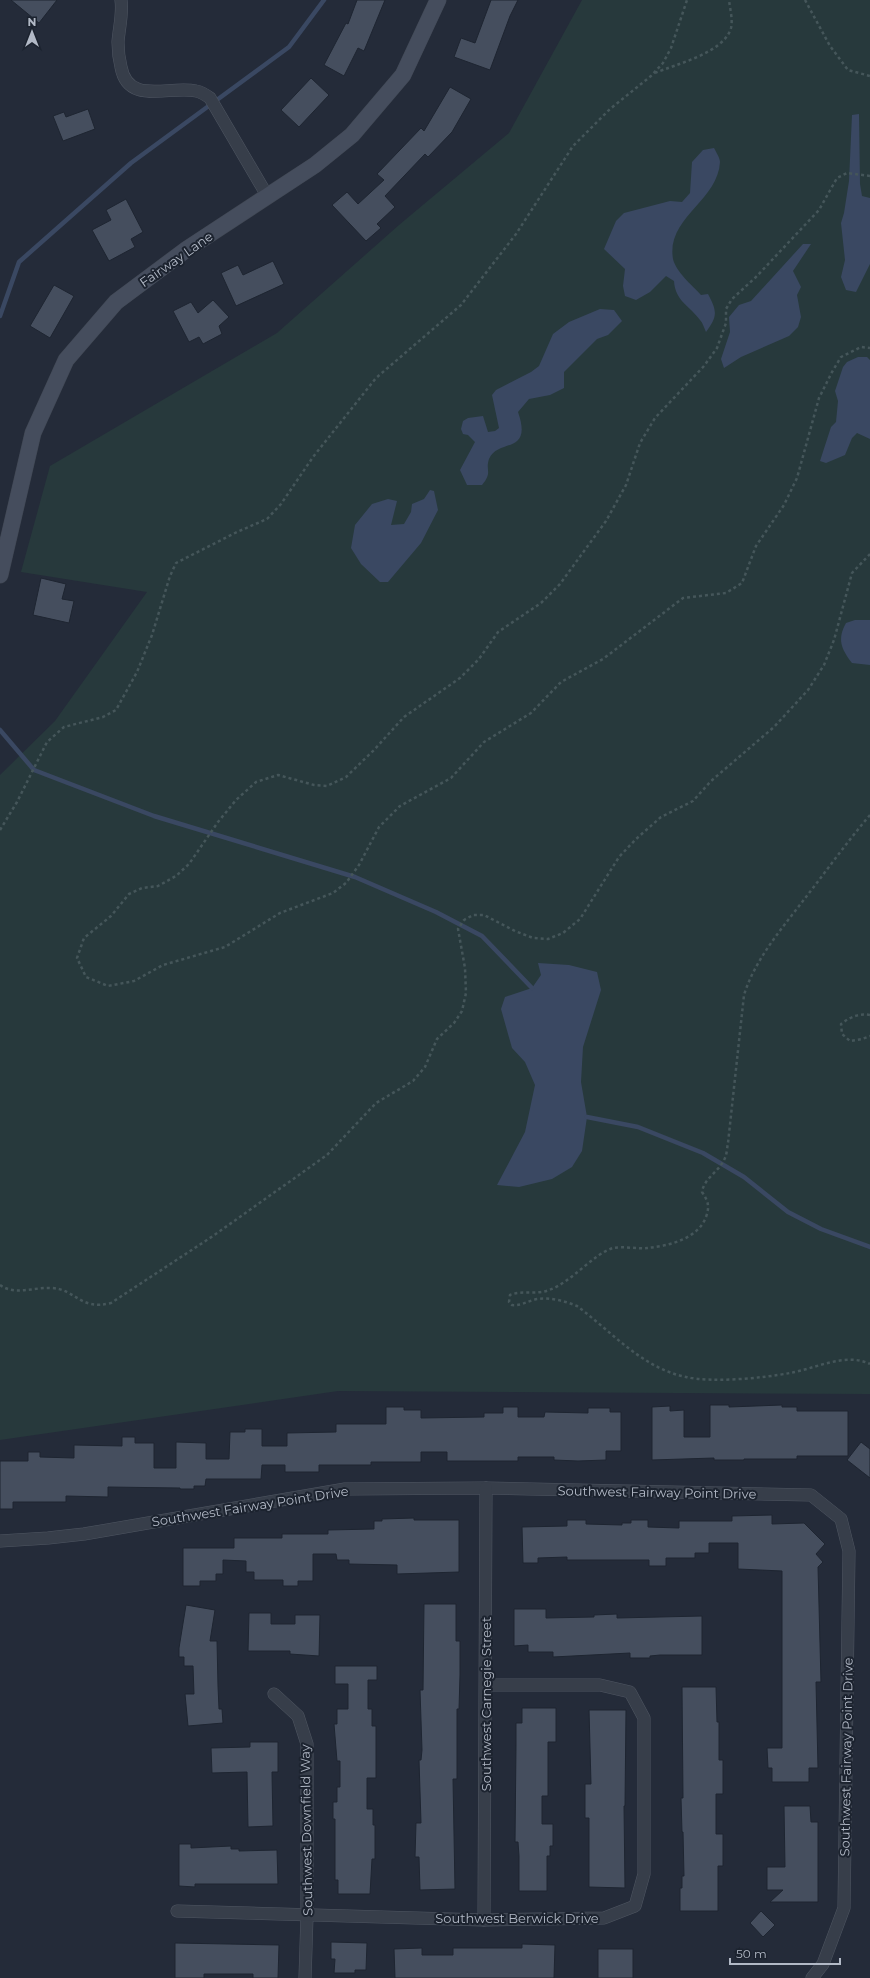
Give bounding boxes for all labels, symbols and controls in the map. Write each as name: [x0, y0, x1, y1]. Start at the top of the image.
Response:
north arrow: [12, 12, 52, 52]
text: N: [28, 15, 36, 29]
street label: Fairway Lane: [136, 228, 216, 290]
street label: Southwest Fairway Point Drive: [557, 1482, 757, 1502]
street label: Southwest Fairway Point Drive: [151, 1483, 350, 1529]
street label: Southwest Carnegie Street: [478, 1617, 494, 1791]
street label: Southwest Fairway Point Drive: [836, 1657, 856, 1857]
street label: Southwest Downfield Way: [296, 1743, 315, 1916]
street label: Southwest Berwick Drive: [435, 1910, 599, 1926]
scale bar: [730, 1940, 840, 1966]
text: 50 m: [736, 1946, 767, 1961]

